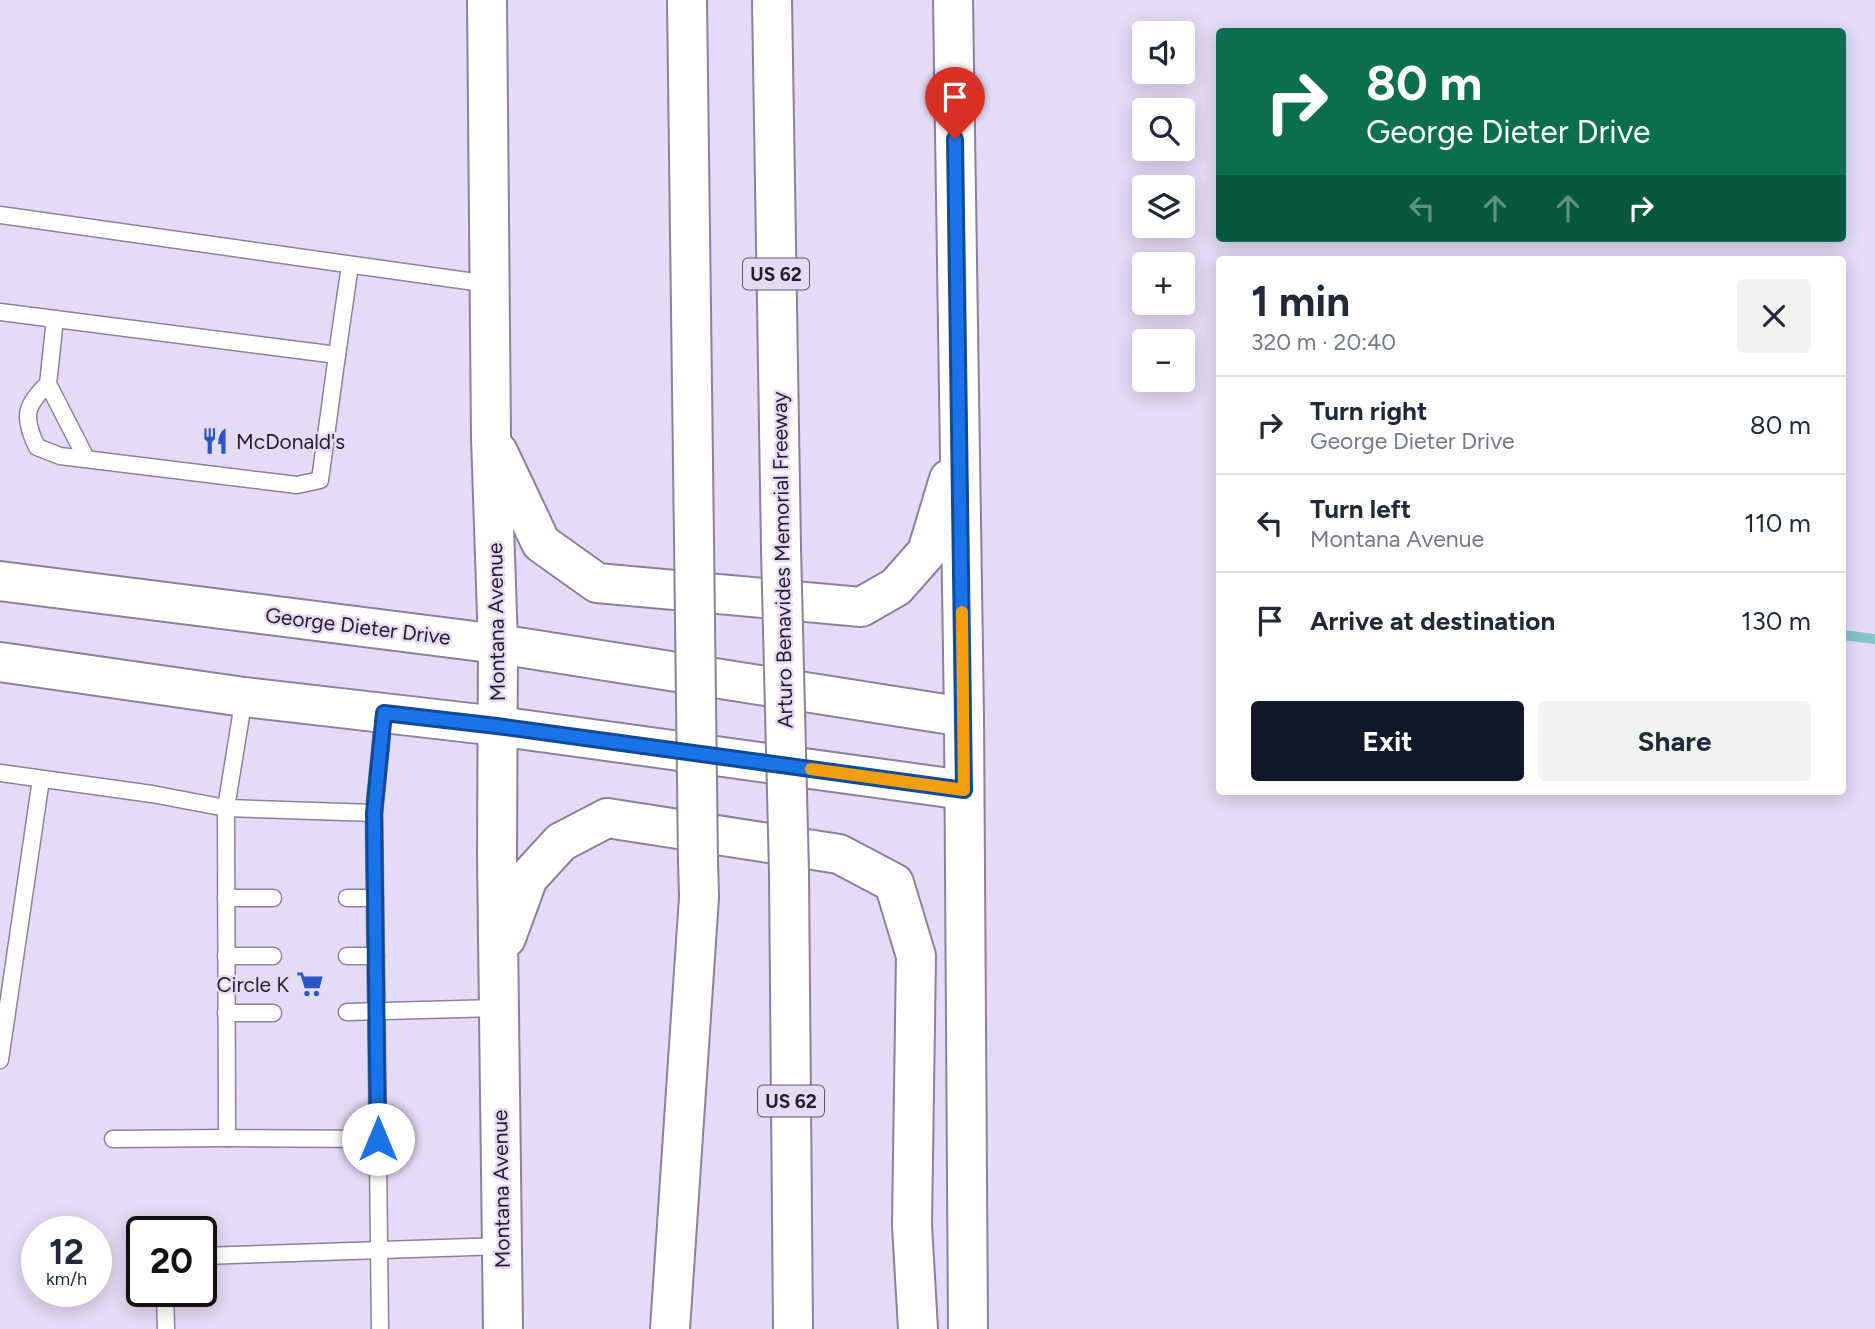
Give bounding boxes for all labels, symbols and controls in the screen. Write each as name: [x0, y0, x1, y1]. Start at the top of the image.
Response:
map controls: [1132, 21, 1195, 392]
button: sound: [1132, 21, 1195, 84]
text: 80 m: [1366, 53, 1482, 112]
icon: right: [1251, 56, 1342, 147]
pin: [925, 67, 985, 139]
icon: arrive: [936, 78, 974, 116]
button: search: [1132, 98, 1195, 161]
text: George Dieter Drive: [1366, 113, 1650, 151]
button: layers: [1132, 175, 1195, 238]
icon: left: [1403, 189, 1441, 227]
icon: ahead: [1476, 189, 1514, 227]
icon: ahead: [1549, 189, 1587, 227]
icon: right: [1622, 189, 1660, 227]
button: +: [1132, 252, 1195, 315]
road number: US 62: [743, 258, 809, 290]
text: 1 min: [1251, 276, 1350, 327]
button: close: [1737, 279, 1811, 353]
text: 320 m · 20:40: [1251, 328, 1396, 356]
button: −: [1132, 329, 1195, 392]
street label: Arturo Benavides Memorial Freeway: [767, 391, 797, 729]
text: Turn right: [1310, 395, 1427, 427]
icon: right: [1251, 406, 1289, 444]
text: 80 m: [1750, 409, 1811, 441]
restaurant icon: McDonald's: [200, 426, 230, 456]
text: George Dieter Drive: [1310, 427, 1514, 455]
place label: McDonald's: [236, 429, 345, 454]
text: Turn left: [1310, 493, 1411, 525]
icon: left: [1251, 504, 1289, 542]
text: 110 m: [1744, 507, 1811, 539]
text: Montana Avenue: [1310, 525, 1484, 553]
street label: Montana Avenue: [482, 542, 510, 702]
street label: George Dieter Drive: [264, 602, 452, 650]
icon: arrive: [1251, 602, 1289, 640]
text: Arrive at destination: [1310, 605, 1555, 637]
text: 130 m: [1741, 605, 1811, 637]
button: Exit: [1251, 701, 1524, 781]
button: Share: [1538, 701, 1811, 781]
supermarket icon: Circle K: [295, 969, 325, 999]
place label: Circle K: [216, 972, 289, 997]
road number: US 62: [758, 1086, 824, 1116]
position arrow: [341, 1102, 415, 1176]
street label: Montana Avenue: [487, 1109, 515, 1269]
speed limit sign: 20: [126, 1216, 217, 1307]
text: 12: [49, 1231, 84, 1273]
text: km/h: [46, 1268, 87, 1290]

